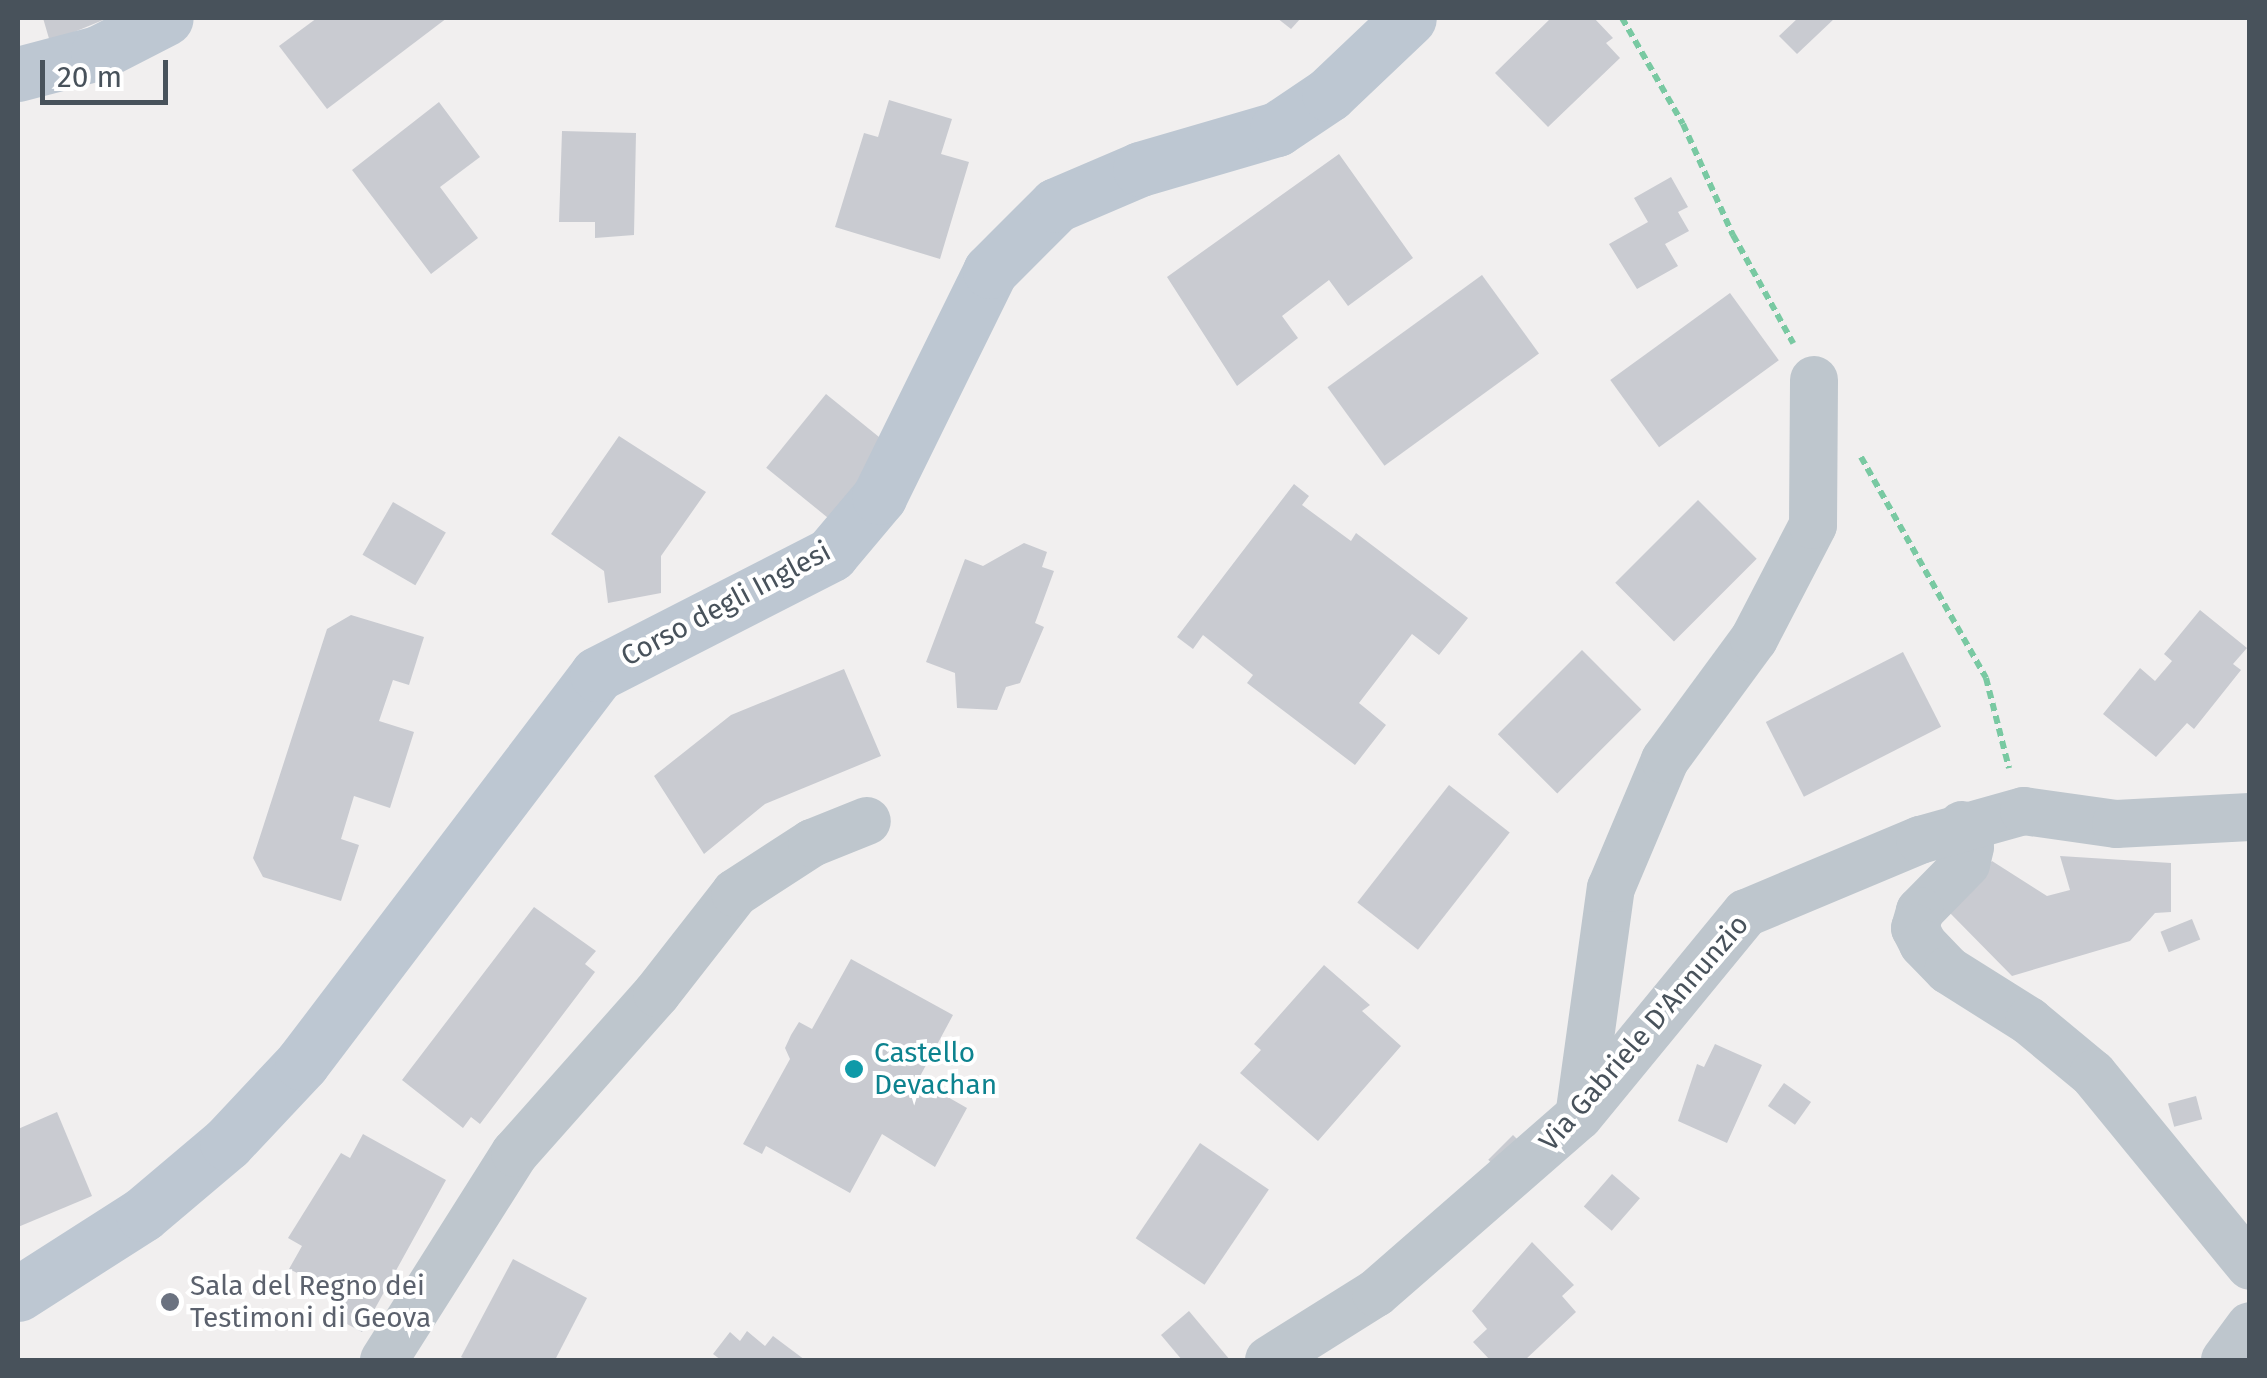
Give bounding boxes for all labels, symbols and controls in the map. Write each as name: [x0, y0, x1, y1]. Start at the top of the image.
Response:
scale bar: [45, 40, 172, 102]
text: 20 m: [57, 59, 122, 95]
street label: Corso degli Inglesi: [616, 535, 836, 673]
street label: Via Gabriele D'Annunzio: [1532, 908, 1756, 1158]
place label: Castello Devachan: [874, 1036, 997, 1102]
marker: Castello Devachan: [843, 1058, 865, 1080]
place label: Sala del Regno dei Testimoni di Geova: [190, 1269, 431, 1335]
marker: Sala del Regno dei Testimoni di Geova: [159, 1291, 181, 1313]

